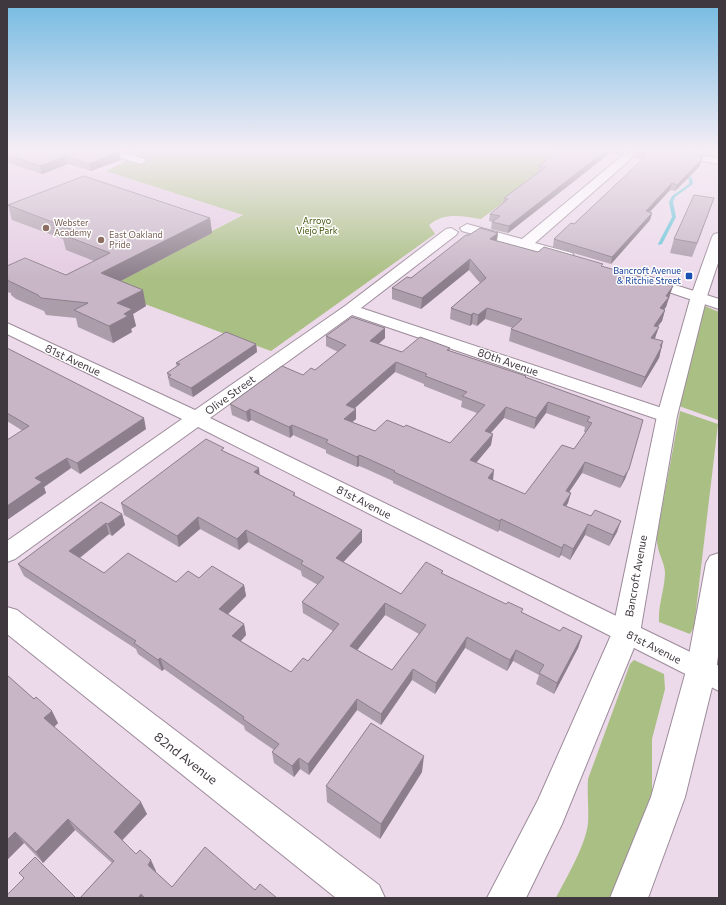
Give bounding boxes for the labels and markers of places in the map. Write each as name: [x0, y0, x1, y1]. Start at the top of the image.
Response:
place label: Webster Academy: [54, 217, 92, 238]
marker: Webster Academy: [41, 223, 51, 233]
place label: East Oakland Pride: [109, 229, 163, 250]
marker: East Oakland Pride: [96, 235, 106, 245]
place label: Bancroft Avenue & Ritchie Street: [613, 265, 681, 286]
marker: Bancroft Avenue & Ritchie Street: [684, 271, 694, 281]

